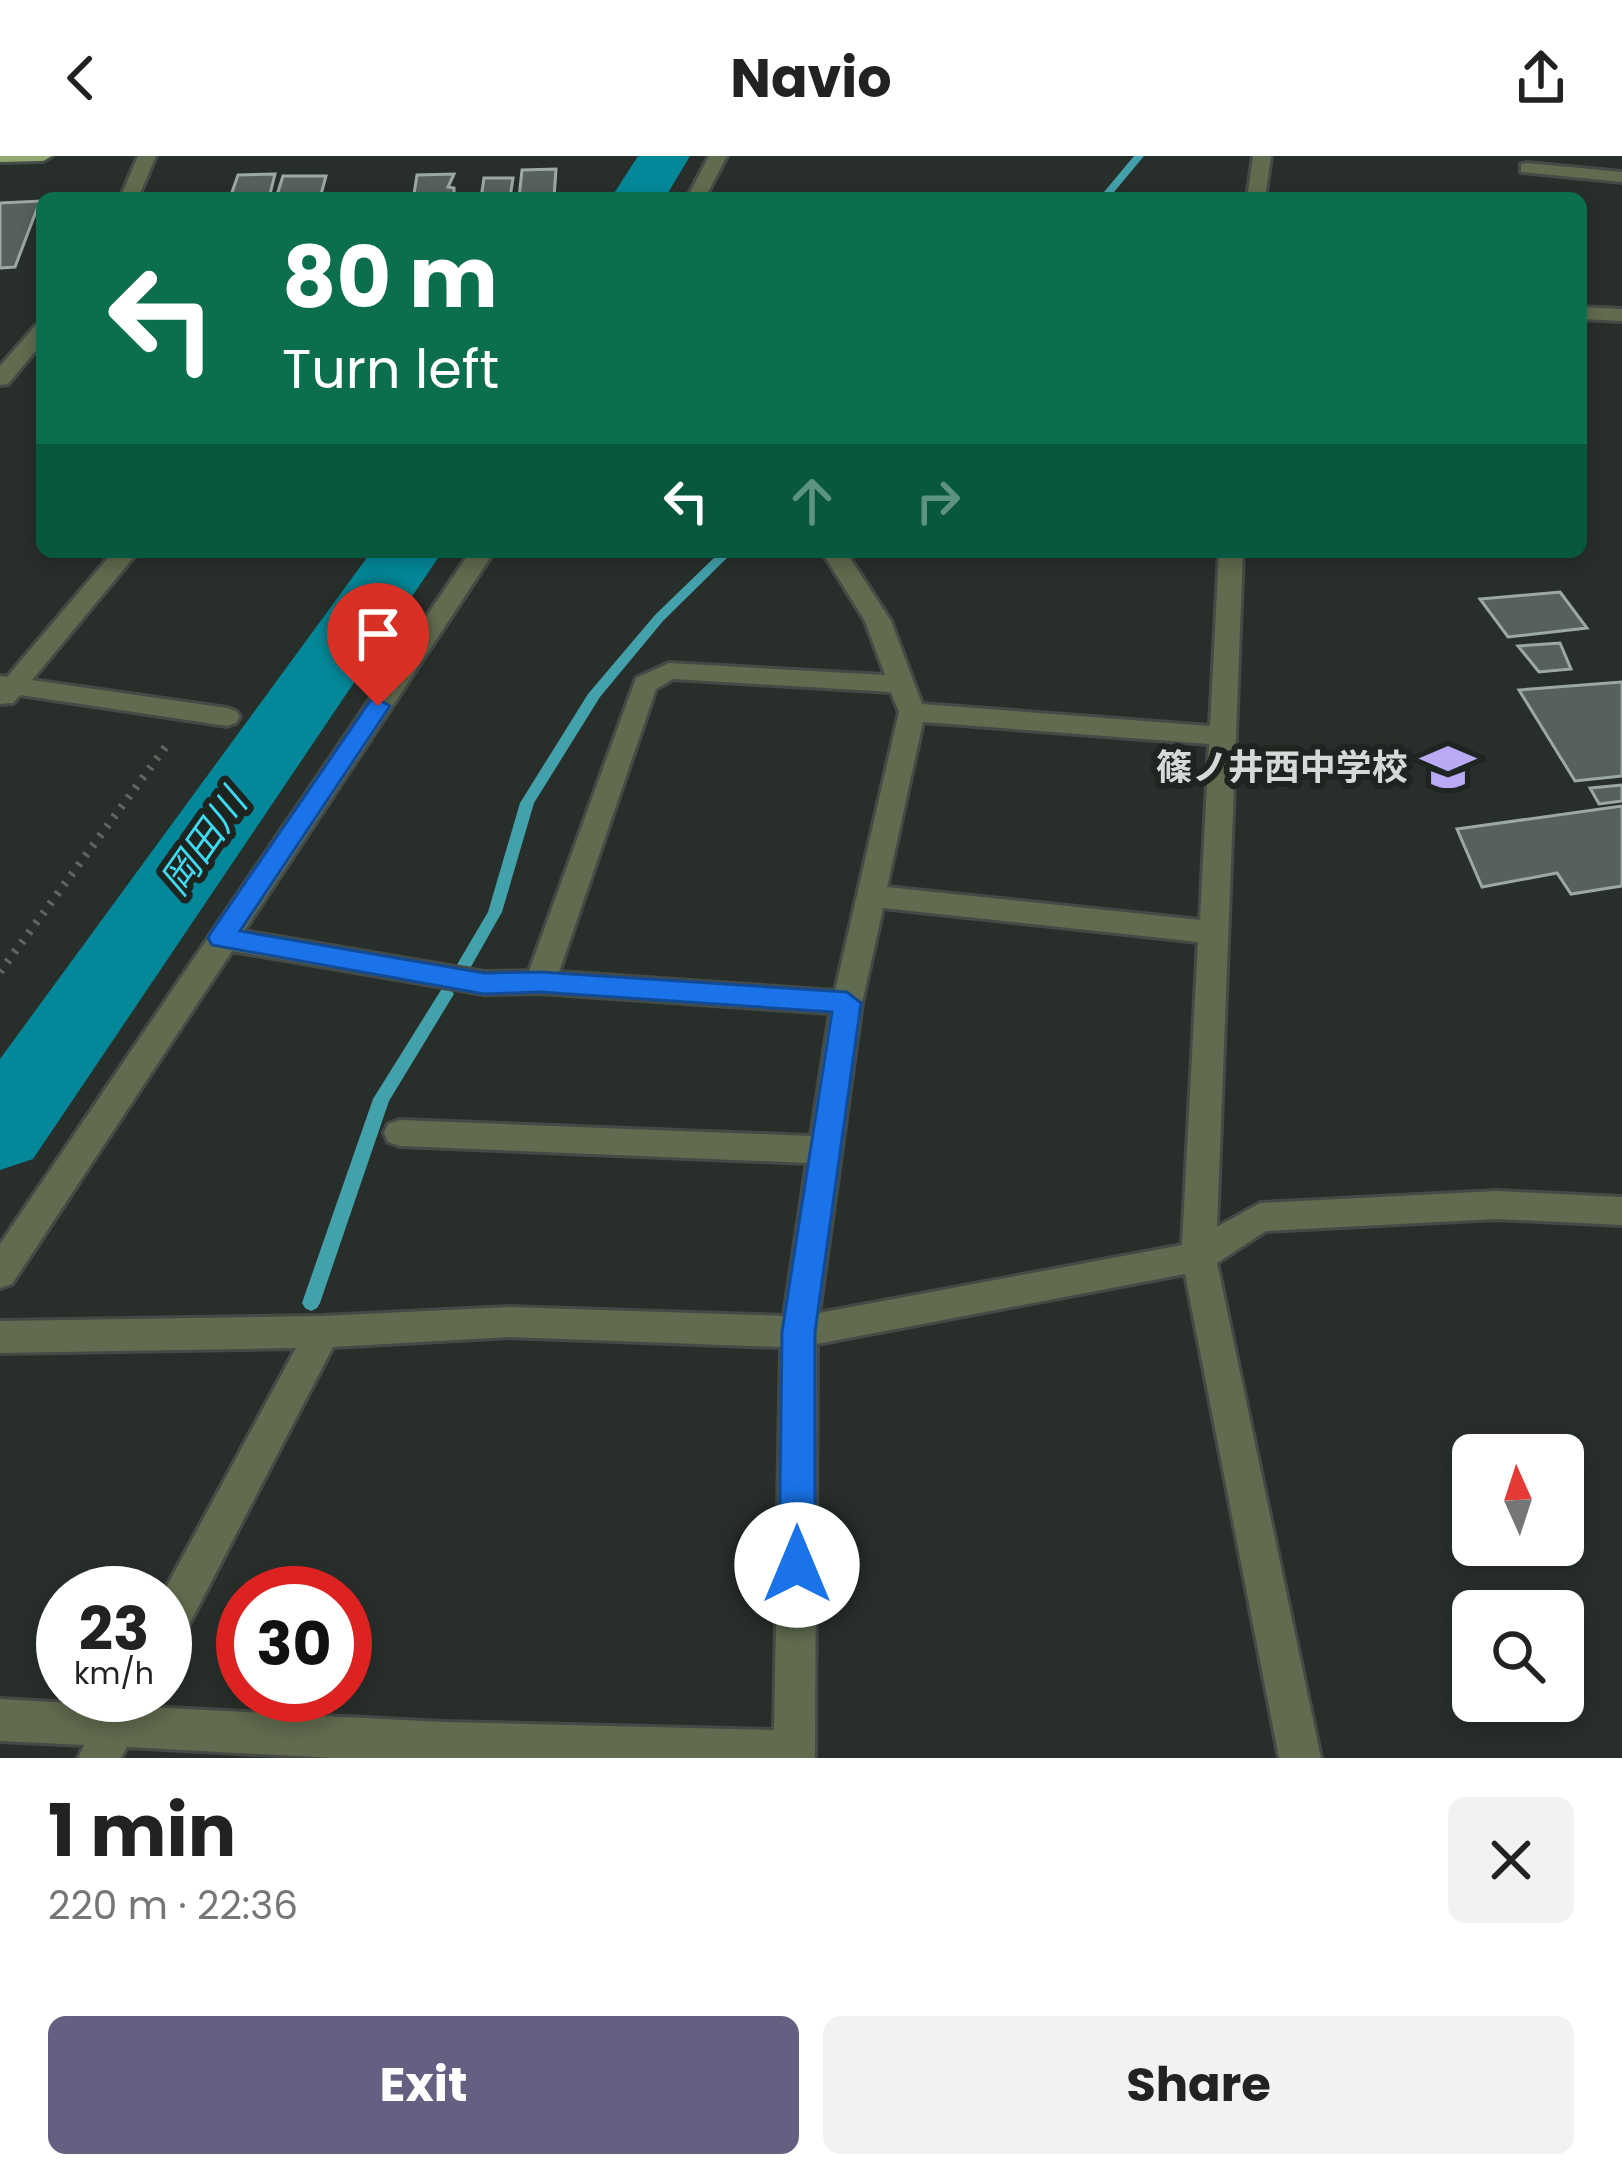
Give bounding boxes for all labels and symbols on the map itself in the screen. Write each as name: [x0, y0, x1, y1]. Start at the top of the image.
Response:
pin: [327, 583, 429, 706]
school or university icon: 篠ノ井西中学校: [1419, 738, 1477, 796]
place label: 篠ノ井西中学校: [1156, 742, 1408, 793]
water label: 岡田川: [147, 775, 262, 906]
north arrow: [1452, 1434, 1584, 1566]
position arrow: [734, 1502, 860, 1628]
speed limit sign: 30: [216, 1566, 372, 1722]

